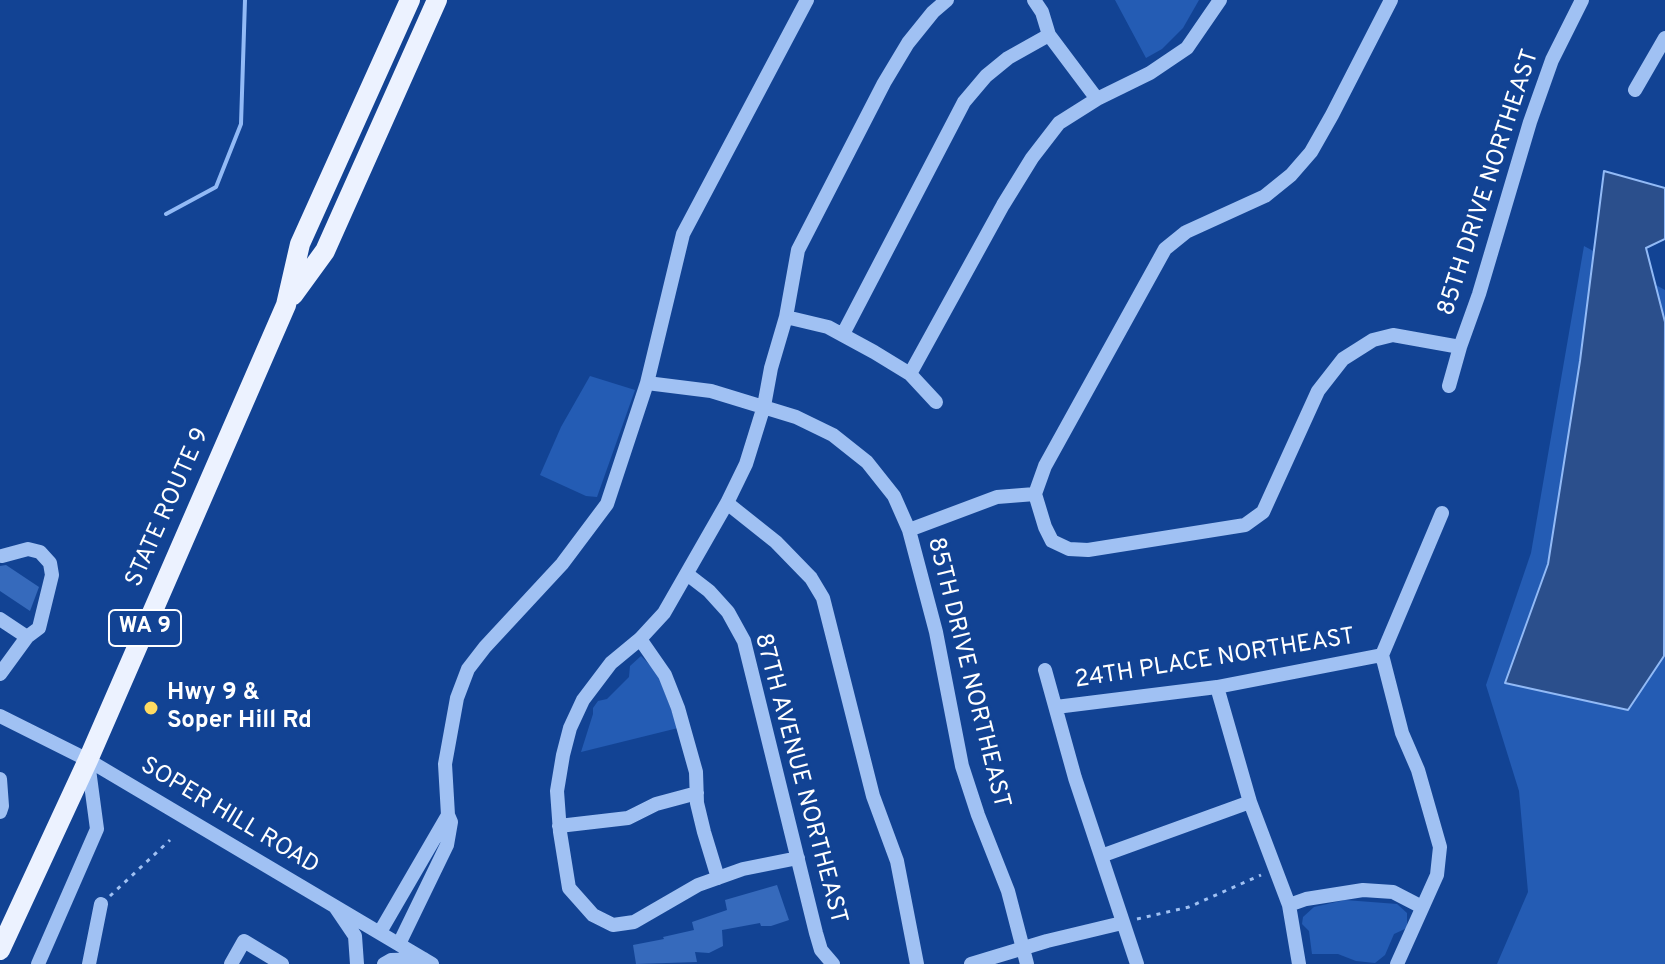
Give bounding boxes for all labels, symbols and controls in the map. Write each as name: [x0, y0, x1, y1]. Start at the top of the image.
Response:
street label: 85TH DRIVE NORTHEAST: [1433, 46, 1547, 320]
street label: STATE ROUTE 9: [121, 424, 217, 592]
street label: 85TH DRIVE NORTHEAST: [919, 535, 1015, 811]
road number: WA 9: [109, 610, 181, 646]
street label: 24TH PLACE NORTHEAST: [1073, 624, 1357, 696]
street label: 87TH AVENUE NORTHEAST: [746, 630, 852, 928]
place label: Hwy 9 & Soper Hill Rd: [167, 680, 312, 736]
marker: Hwy 9 & Soper Hill Rd: [142, 699, 160, 717]
street label: SOPER HILL ROAD: [135, 752, 323, 882]

